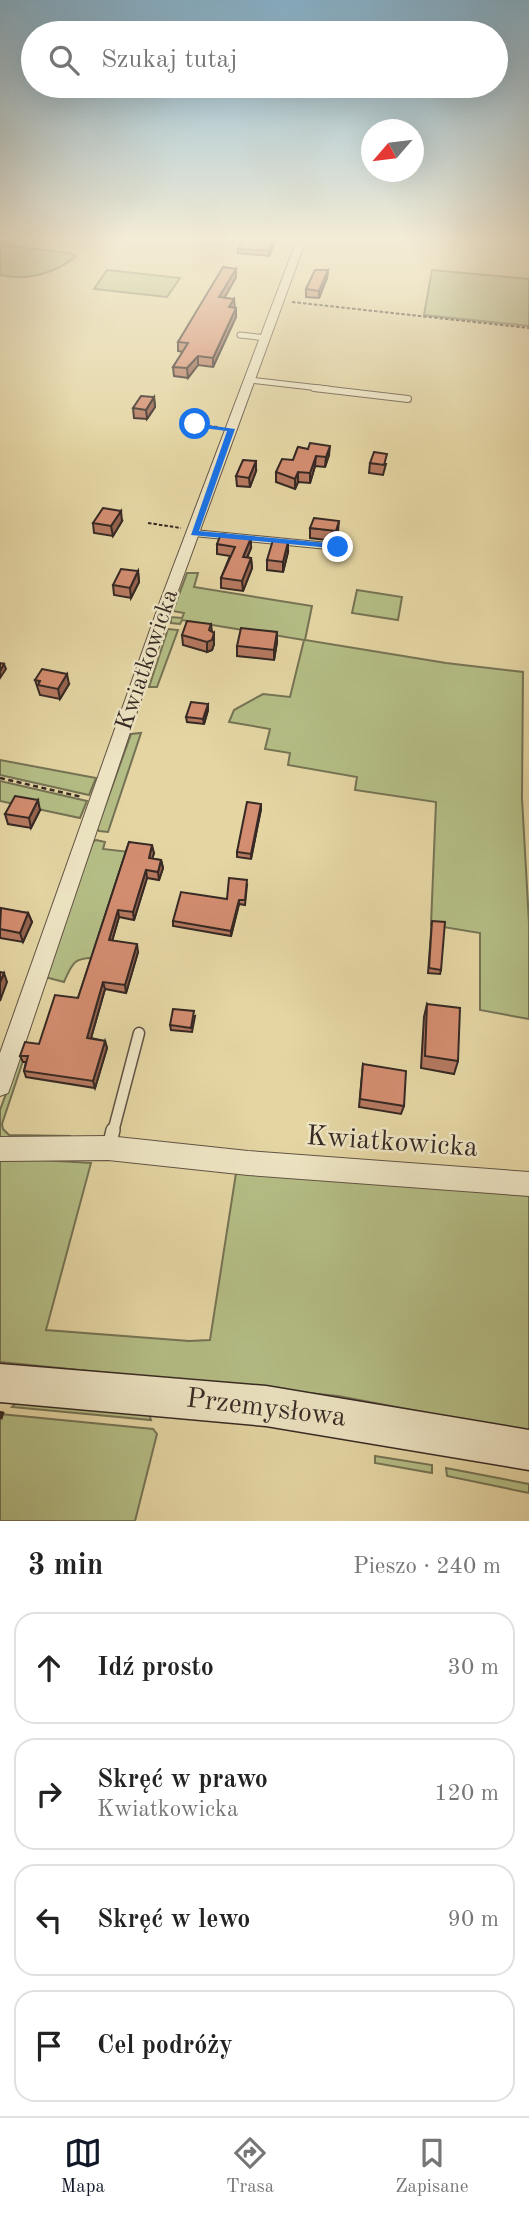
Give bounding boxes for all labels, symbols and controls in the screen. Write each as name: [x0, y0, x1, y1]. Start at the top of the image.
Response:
search box: [21, 21, 508, 98]
icon: search: [45, 41, 83, 79]
text: Szukaj tutaj: [101, 47, 238, 73]
north arrow: [361, 119, 424, 182]
route start: [179, 408, 210, 439]
route end: [322, 531, 353, 562]
street label: Kwiatkowicka: [113, 586, 183, 734]
street label: Kwiatkowicka: [305, 1123, 479, 1163]
street label: Przemysłowa: [185, 1385, 348, 1433]
text: 3 min: [28, 1551, 103, 1581]
text: Pieszo · 240 m: [353, 1555, 501, 1578]
icon: ahead: [30, 1649, 68, 1687]
text: Idź prosto: [97, 1655, 214, 1681]
text: 30 m: [448, 1656, 499, 1679]
text: Skręć w prawo: [97, 1767, 268, 1793]
icon: right: [30, 1775, 68, 1813]
text: 120 m: [434, 1782, 499, 1805]
text: Kwiatkowicka: [97, 1798, 238, 1821]
icon: left: [30, 1901, 68, 1939]
text: Skręć w lewo: [97, 1907, 250, 1933]
text: 90 m: [448, 1908, 499, 1931]
icon: arrive: [30, 2027, 68, 2065]
text: Cel podróży: [97, 2033, 233, 2059]
tab: Mapa: [60, 2134, 105, 2199]
tab: Trasa: [226, 2134, 274, 2199]
tab: Zapisane: [395, 2134, 469, 2199]

